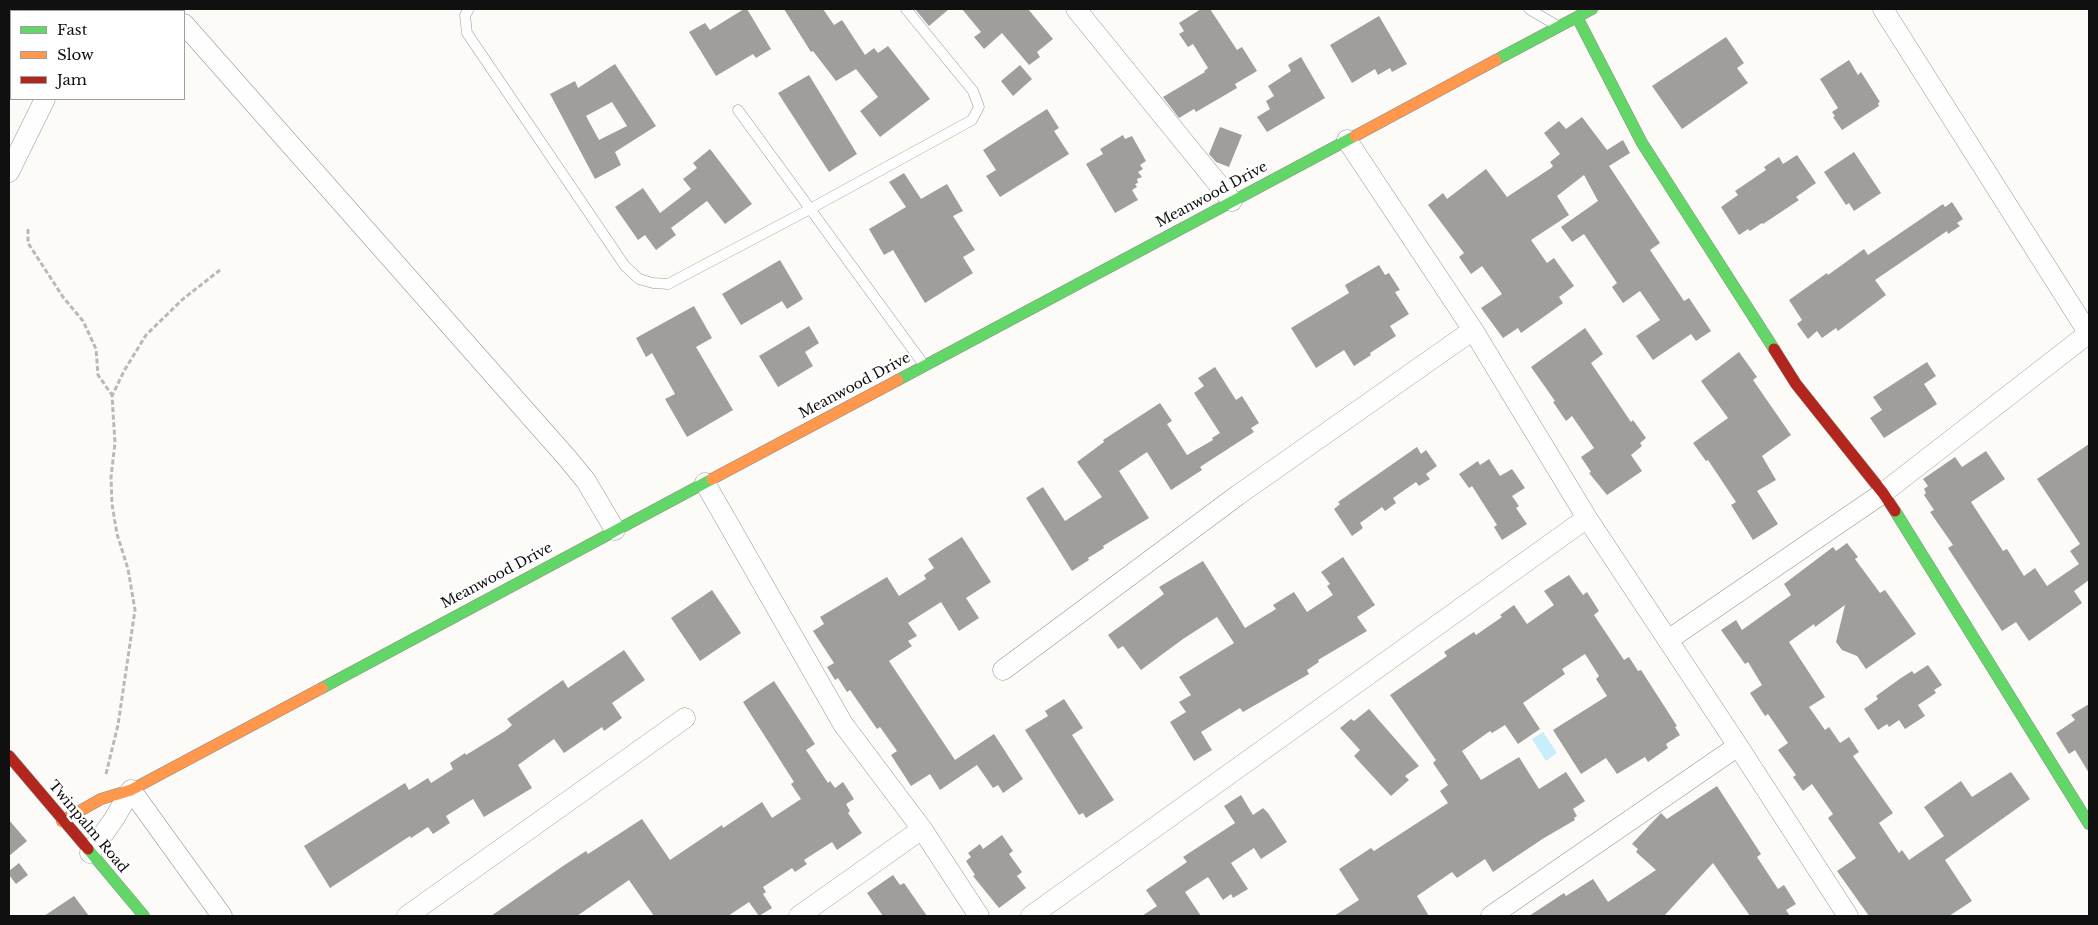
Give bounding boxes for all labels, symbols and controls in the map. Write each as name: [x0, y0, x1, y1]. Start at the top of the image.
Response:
legend: [10, 10, 185, 100]
text: Fast: [57, 20, 87, 39]
text: Slow: [57, 45, 94, 64]
text: Jam: [57, 70, 87, 89]
street label: Meanwood Drive: [1154, 159, 1270, 231]
street label: Meanwood Drive: [797, 350, 913, 422]
street label: Meanwood Drive: [439, 540, 555, 612]
street label: Twinpalm Road: [45, 778, 131, 876]

